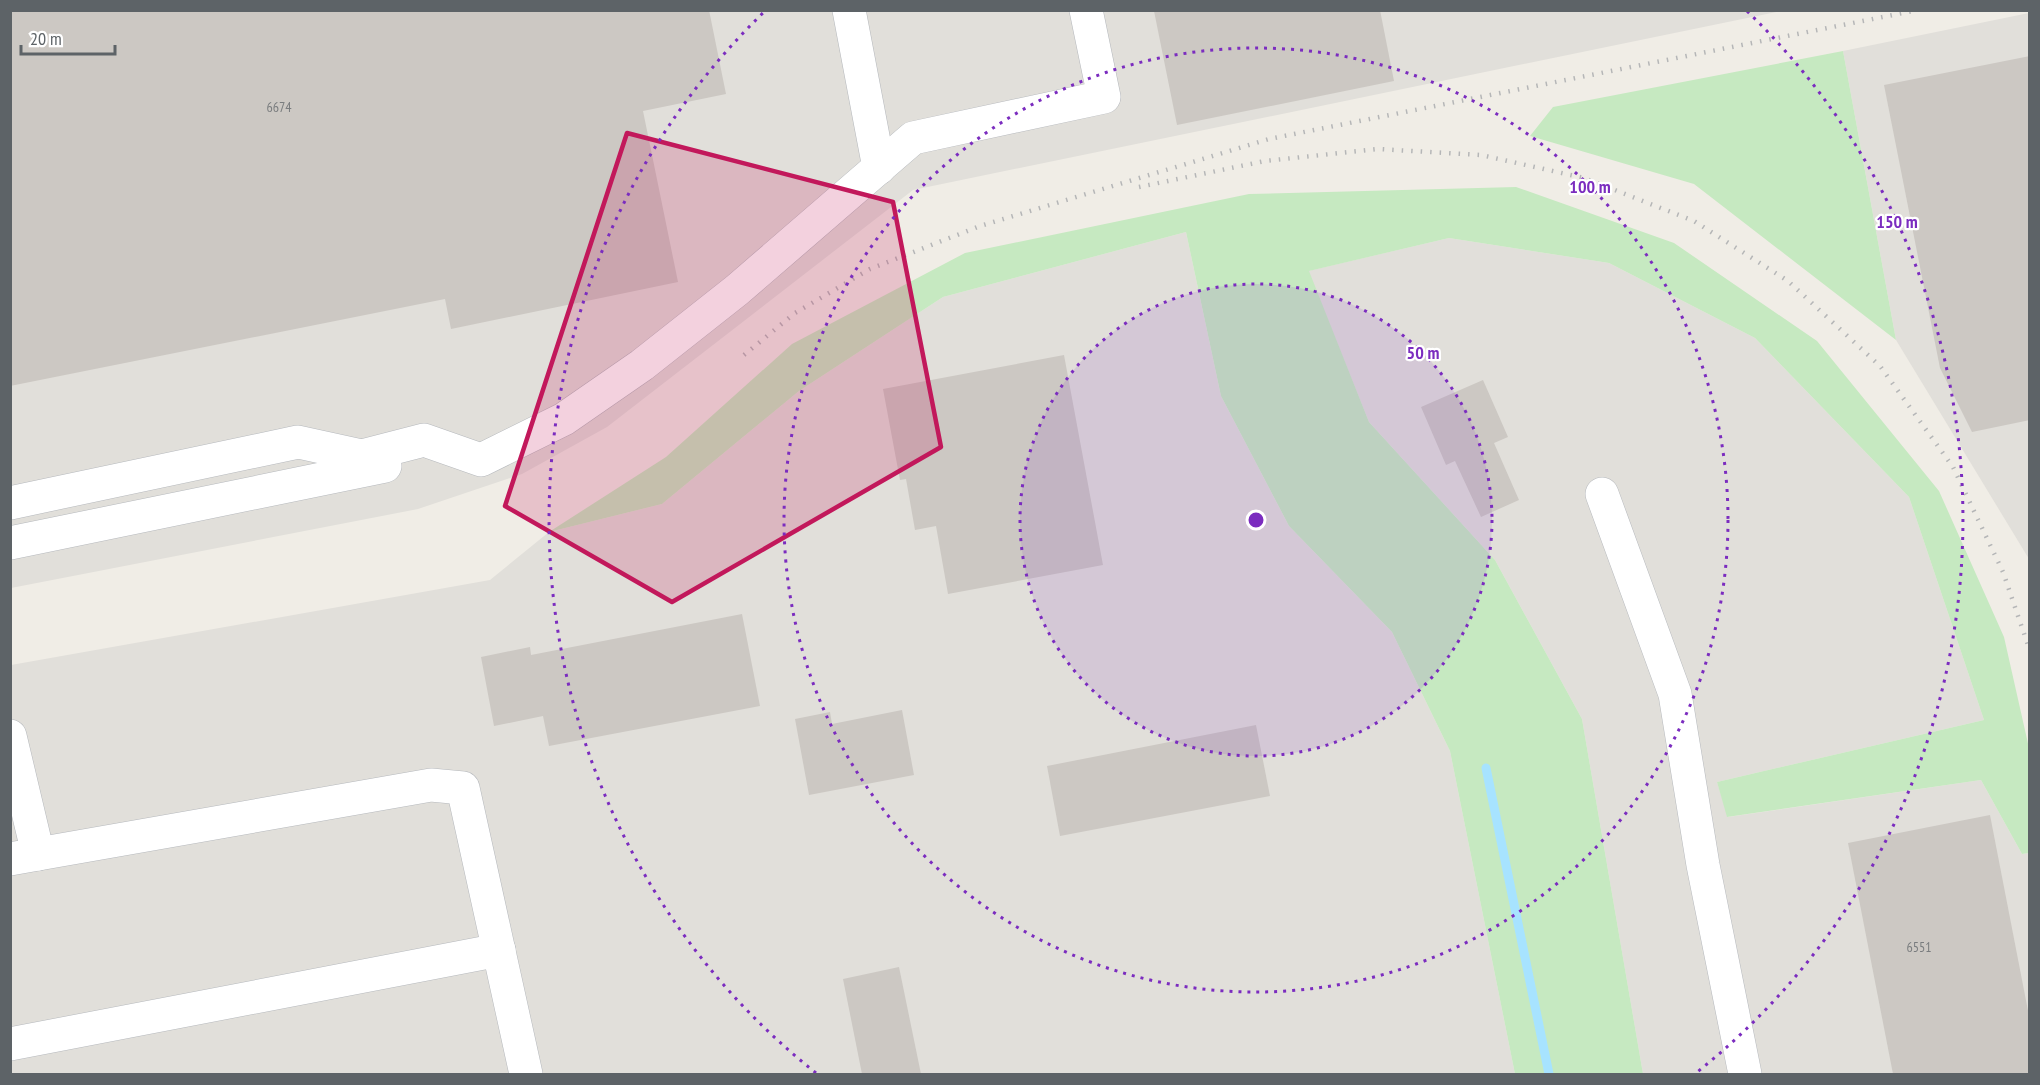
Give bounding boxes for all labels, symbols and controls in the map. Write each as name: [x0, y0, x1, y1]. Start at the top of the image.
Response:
scale bar: [21, 18, 116, 56]
text: 20 m: [30, 27, 62, 50]
house number: 6674: [266, 98, 292, 116]
text: 100 m: [1569, 175, 1611, 198]
text: 150 m: [1876, 210, 1918, 233]
text: 50 m: [1407, 341, 1439, 364]
centre of rings: [1246, 510, 1266, 530]
house number: 6551: [1906, 938, 1932, 956]

